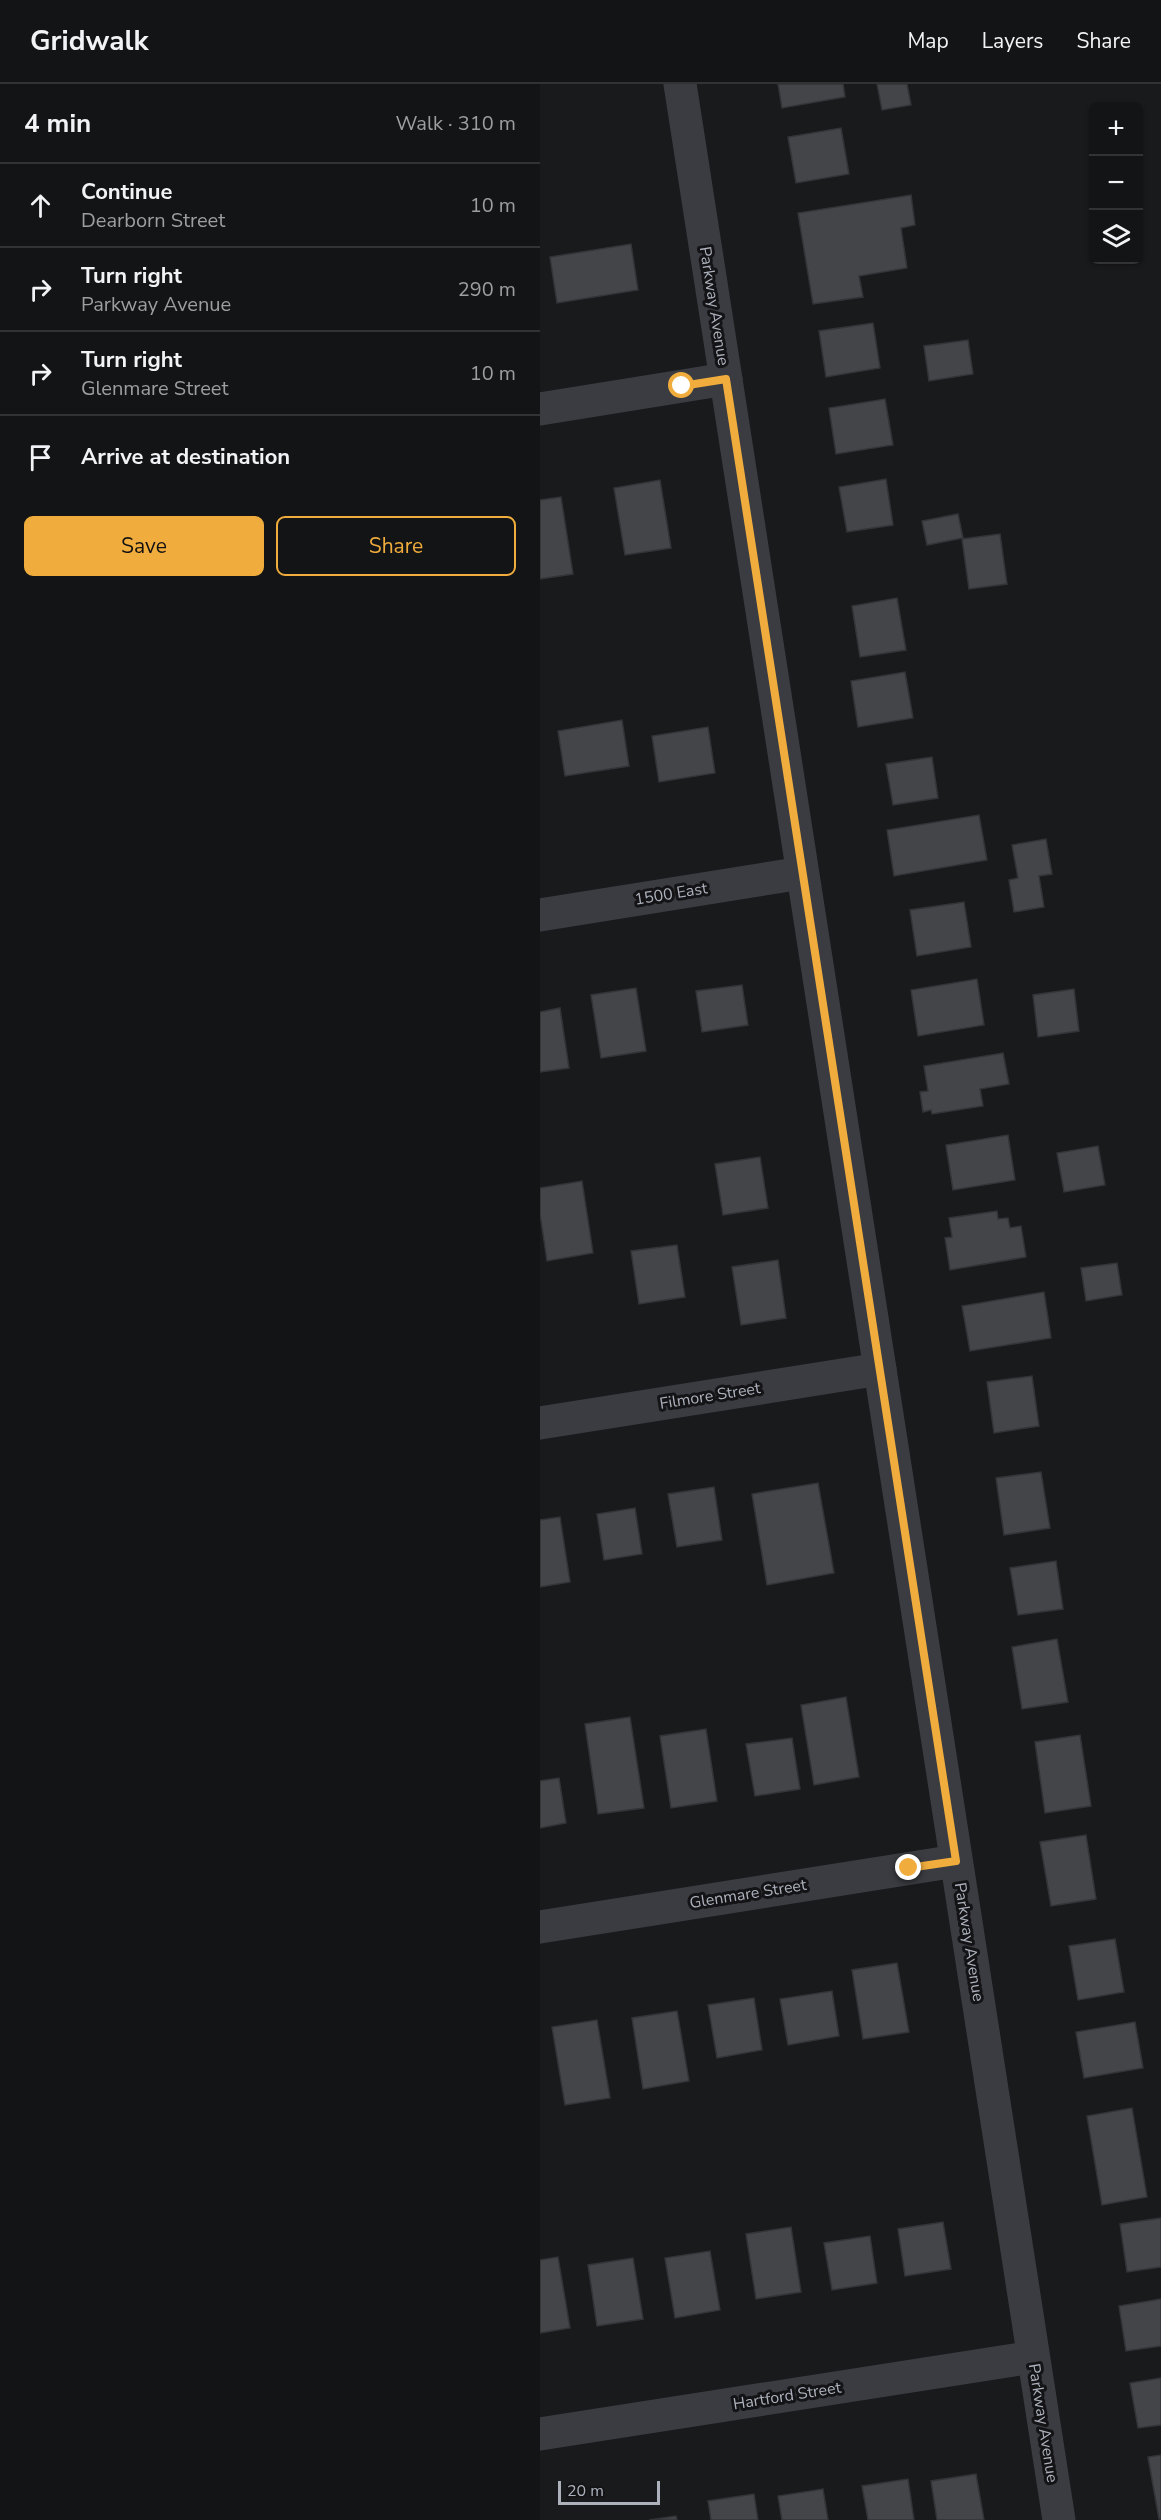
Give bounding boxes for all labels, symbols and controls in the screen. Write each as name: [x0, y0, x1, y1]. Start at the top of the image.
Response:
text: Gridwalk: [30, 22, 148, 60]
text: Map: [907, 27, 949, 55]
text: Layers: [982, 27, 1043, 55]
text: Share: [1076, 27, 1131, 55]
map controls: [1089, 102, 1143, 264]
button: +: [1089, 102, 1143, 156]
text: 4 min: [24, 106, 91, 141]
text: Walk · 310 m: [396, 110, 516, 137]
button: −: [1089, 156, 1143, 210]
text: Continue: [81, 177, 172, 207]
icon: ahead: [24, 189, 57, 222]
text: 10 m: [470, 192, 516, 219]
text: Dearborn Street: [81, 207, 225, 234]
button: layers: [1089, 210, 1143, 264]
street label: Parkway Avenue: [694, 245, 734, 367]
text: Turn right: [81, 261, 182, 291]
icon: right: [24, 273, 57, 306]
text: 290 m: [458, 276, 516, 303]
text: Parkway Avenue: [81, 291, 231, 318]
text: Turn right: [81, 345, 182, 375]
icon: right: [24, 357, 57, 390]
text: 10 m: [470, 360, 516, 387]
route start: [668, 372, 694, 398]
text: Glenmare Street: [81, 375, 228, 402]
icon: arrive: [24, 441, 57, 474]
text: Arrive at destination: [81, 442, 290, 472]
button: Save: [24, 516, 264, 576]
button: Share: [276, 516, 516, 576]
street label: 1500 East: [633, 877, 709, 911]
street label: Filmore Street: [658, 1377, 762, 1415]
route end: [895, 1854, 921, 1880]
street label: Glenmare Street: [688, 1874, 808, 1914]
street label: Parkway Avenue: [949, 1881, 989, 2003]
street label: Parkway Avenue: [1023, 2362, 1063, 2484]
street label: Hartford Street: [731, 2377, 843, 2415]
scale bar: [558, 2478, 660, 2506]
text: 20 m: [567, 2480, 604, 2502]

